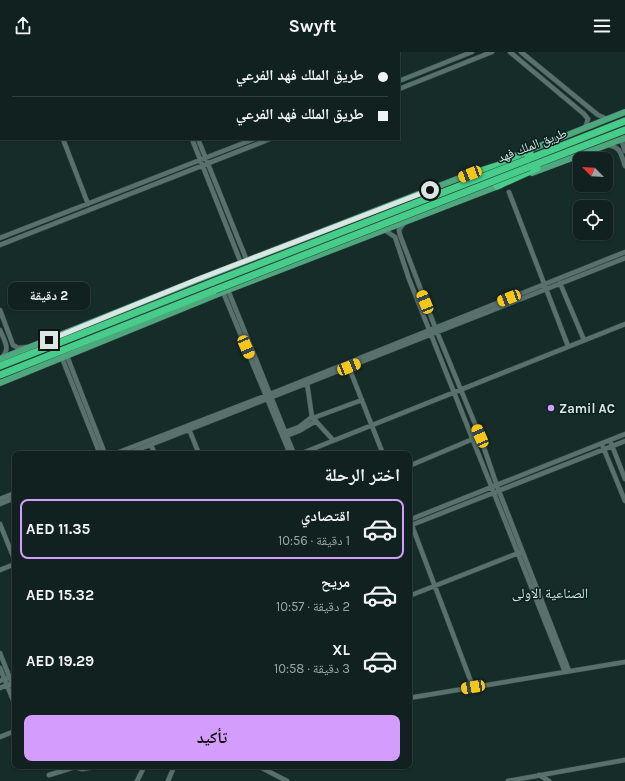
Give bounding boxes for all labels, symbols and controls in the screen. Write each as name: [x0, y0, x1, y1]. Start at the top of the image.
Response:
icon: share: [12, 15, 34, 37]
text: Swyft: [289, 15, 336, 37]
icon: menu: [591, 15, 613, 37]
text: طريق الملك فهد الفرعي: [236, 66, 364, 84]
text: طريق الملك فهد الفرعي: [236, 105, 364, 123]
street label: طريق الملك فهد: [495, 125, 569, 166]
north arrow: [573, 152, 613, 192]
map controls: [573, 152, 613, 240]
car: [457, 164, 483, 184]
route start: [421, 181, 439, 199]
button: locate: [573, 200, 613, 240]
callout: 2 دقيقة: [8, 282, 90, 310]
text: 2 دقيقة: [30, 288, 68, 303]
car: [496, 288, 522, 308]
car: [415, 289, 435, 315]
route end: [40, 331, 58, 349]
car: [236, 334, 256, 360]
car: [336, 357, 362, 377]
place label: Zamil AC: [559, 401, 615, 416]
marker: Zamil AC: [546, 403, 556, 413]
car: [470, 423, 490, 449]
text: اختر الرحلة: [324, 464, 400, 486]
text: اقتصادي: [301, 507, 350, 525]
icon: car: [362, 511, 398, 547]
text: AED 11.35: [26, 520, 90, 538]
text: 1 دقيقة · 10:56: [278, 533, 350, 548]
text: مريح: [321, 573, 350, 591]
icon: car: [362, 577, 398, 613]
district label: الصناعية الاولى: [512, 585, 588, 602]
text: AED 15.32: [26, 586, 94, 604]
text: 2 دقيقة · 10:57: [276, 599, 350, 614]
text: XL: [332, 641, 350, 659]
icon: car: [362, 643, 398, 679]
text: AED 19.29: [26, 652, 94, 670]
text: 3 دقيقة · 10:58: [274, 661, 350, 676]
car: [460, 679, 486, 695]
button: تأكيد: [24, 715, 400, 761]

